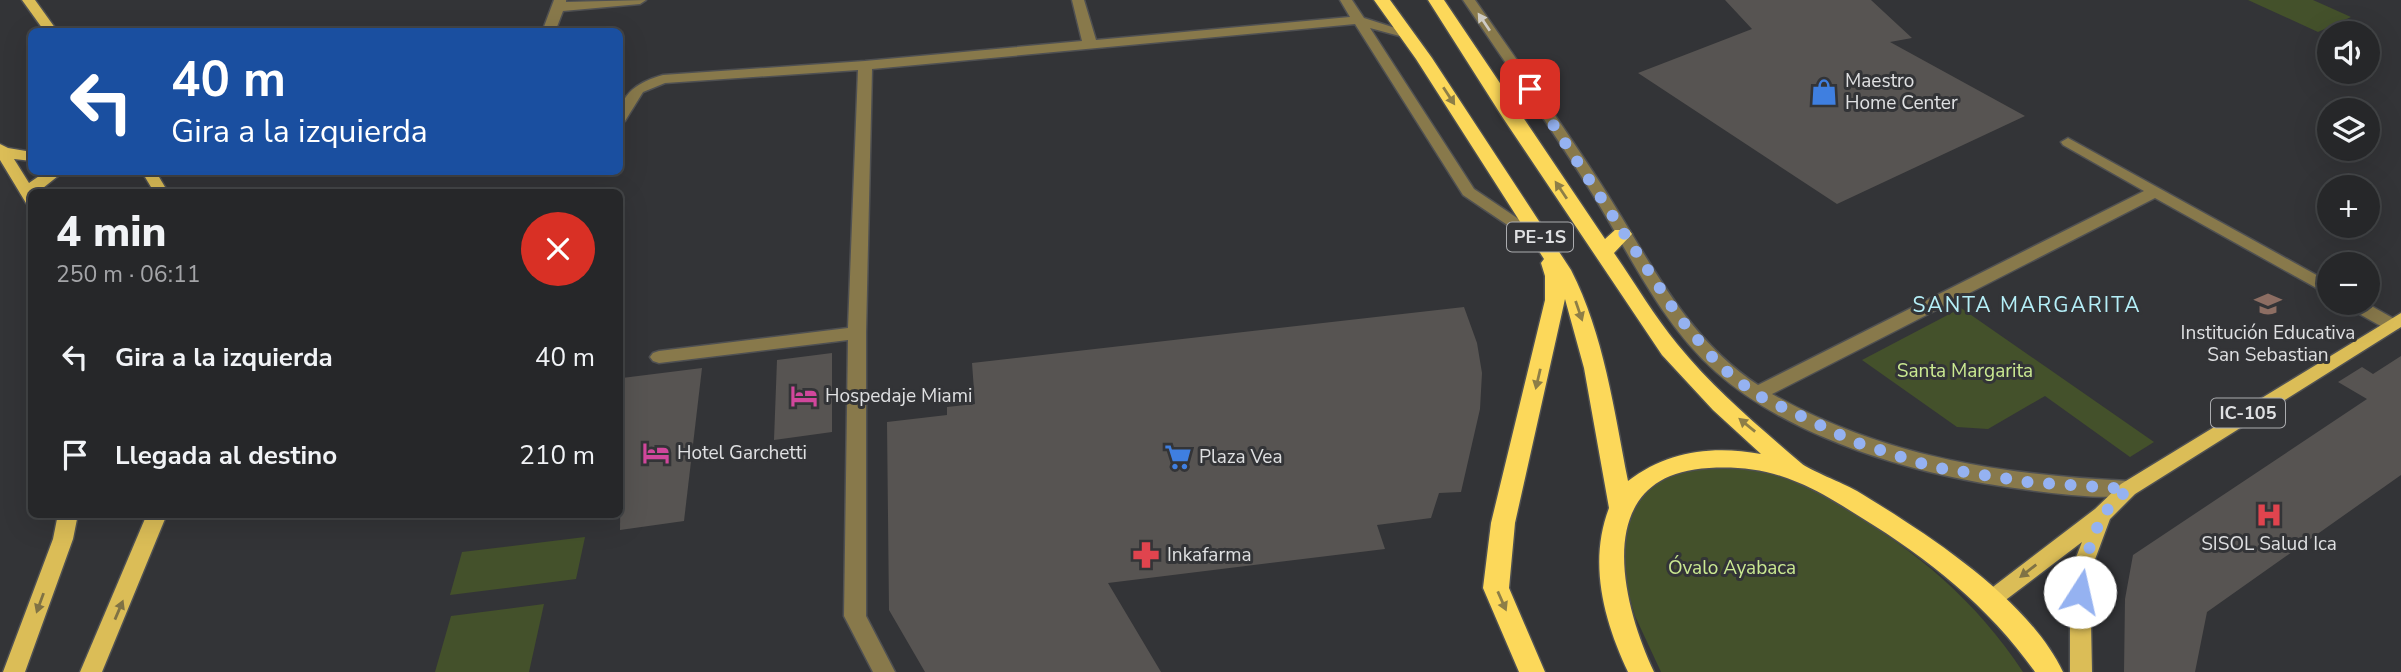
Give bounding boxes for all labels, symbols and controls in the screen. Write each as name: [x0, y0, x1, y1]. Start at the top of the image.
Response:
one-way arrow: [1477, 13, 1491, 31]
map controls: [2317, 21, 2380, 315]
button: sound: [2317, 21, 2380, 84]
text: 40 m: [171, 46, 286, 113]
icon: left: [56, 56, 147, 147]
pin: [1500, 59, 1560, 119]
place label: Maestro Home Center: [1845, 68, 1958, 116]
icon: arrive: [1511, 70, 1549, 108]
shop icon: Maestro Home Center: [1809, 77, 1839, 107]
one-way arrow: [1442, 87, 1456, 105]
button: layers: [2317, 98, 2380, 161]
text: Gira a la izquierda: [171, 110, 428, 153]
button: +: [2317, 175, 2380, 238]
one-way arrow: [1554, 181, 1568, 199]
text: 4 min: [56, 204, 166, 261]
button: close: [521, 212, 595, 286]
road number: PE-1S: [1507, 222, 1573, 251]
button: −: [2317, 252, 2380, 315]
text: 250 m · 06:11: [56, 259, 201, 290]
school or university icon: Institución Educativa San Sebastian: [2253, 289, 2283, 319]
district label: SANTA MARGARITA: [1912, 291, 2142, 319]
one-way arrow: [1574, 301, 1585, 322]
place label: Institución Educativa San Sebastian: [2181, 320, 2355, 368]
icon: left: [56, 338, 94, 376]
text: Gira a la izquierda: [115, 340, 333, 375]
text: 40 m: [535, 340, 595, 375]
park label: Santa Margarita: [1897, 358, 2033, 384]
one-way arrow: [1532, 368, 1543, 390]
hotel icon: Hospedaje Miami: [789, 381, 819, 411]
place label: Hospedaje Miami: [825, 383, 972, 409]
road number: IC-105: [2211, 398, 2285, 428]
one-way arrow: [1738, 418, 1755, 433]
icon: arrive: [56, 436, 94, 474]
text: Llegada al destino: [115, 438, 337, 473]
text: 210 m: [519, 438, 595, 473]
hotel icon: Hotel Garchetti: [641, 438, 671, 468]
place label: Hotel Garchetti: [677, 440, 807, 466]
supermarket icon: Plaza Vea: [1163, 442, 1193, 472]
place label: Plaza Vea: [1199, 444, 1283, 470]
hospital icon: SISOL Salud Ica: [2254, 500, 2284, 530]
place label: SISOL Salud Ica: [2201, 531, 2337, 557]
pharmacy icon: Inkafarma: [1131, 540, 1161, 570]
place label: Inkafarma: [1167, 542, 1252, 568]
park label: Óvalo Ayabaca: [1668, 555, 1796, 581]
position arrow: [2043, 555, 2117, 629]
one-way arrow: [2019, 564, 2037, 578]
one-way arrow: [1496, 591, 1508, 611]
one-way arrow: [34, 592, 45, 613]
one-way arrow: [114, 599, 125, 620]

